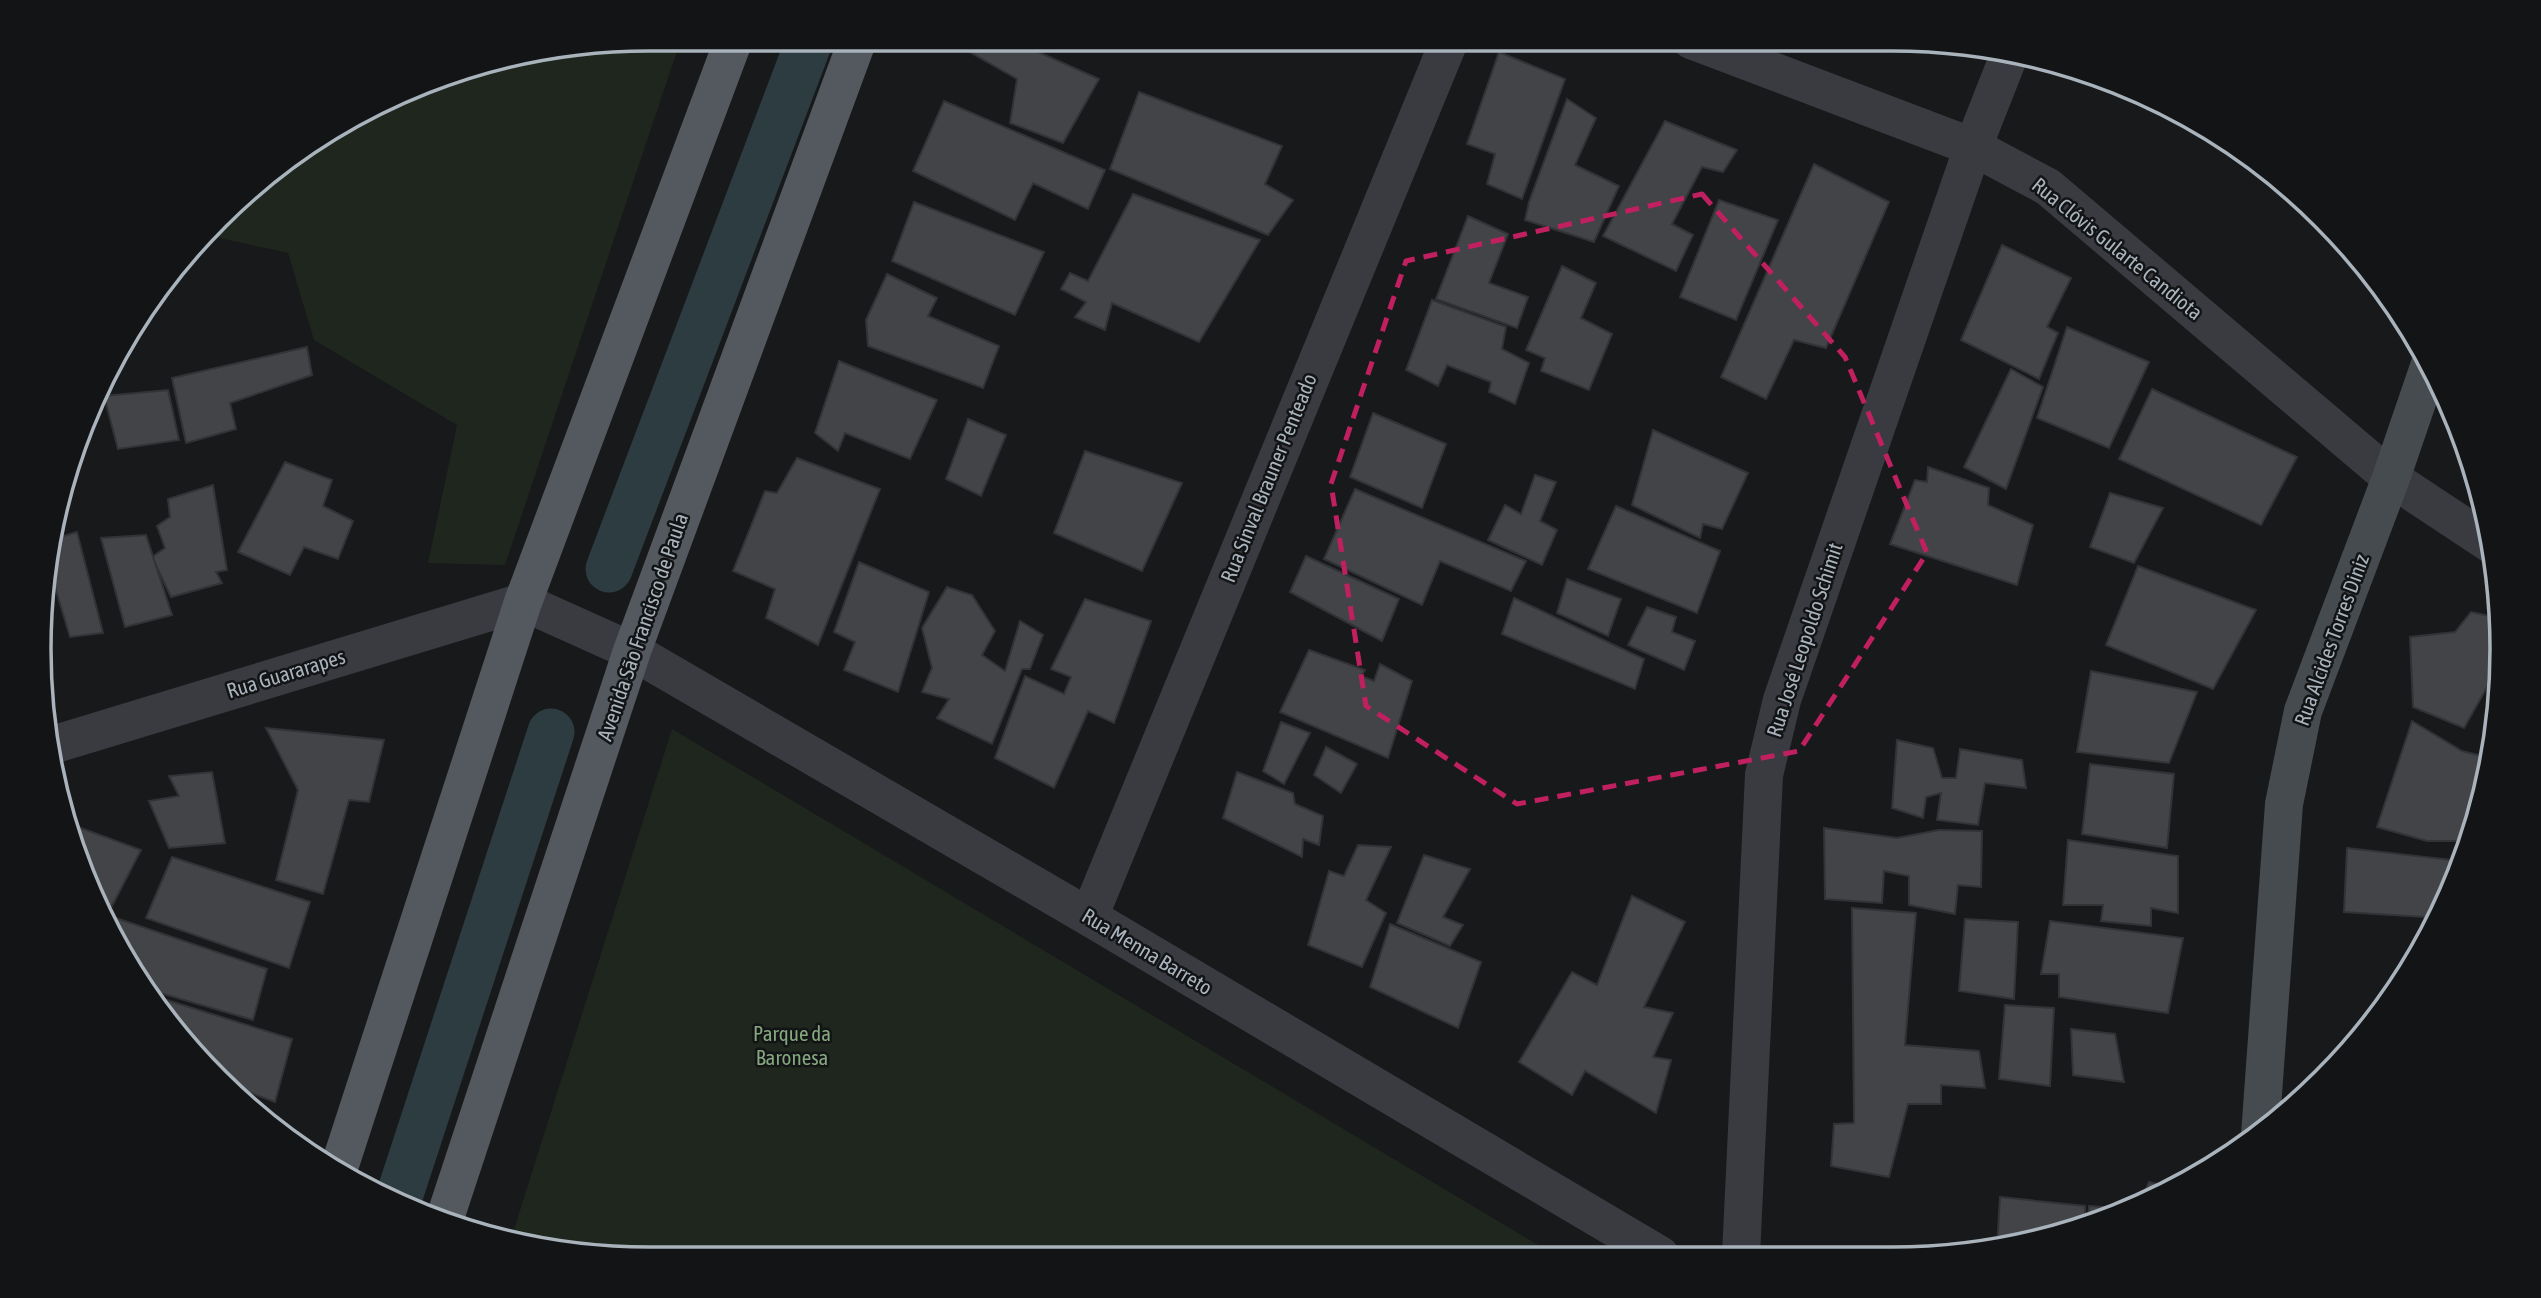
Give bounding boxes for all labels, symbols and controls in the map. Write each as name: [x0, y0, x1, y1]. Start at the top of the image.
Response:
street label: Rua Clóvis Gularte Candiota: [2028, 172, 2208, 324]
street label: Rua Sinval Brauner Penteado: [1215, 370, 1321, 585]
street label: Avenida São Francisco de Paula: [592, 510, 692, 744]
street label: Rua José Leopoldo Schimit: [1761, 540, 1847, 740]
street label: Rua Alcides Torres Diniz: [2289, 550, 2373, 729]
street label: Rua Guararapes: [224, 644, 348, 702]
street label: Rua Menna Barreto: [1078, 903, 1217, 999]
park label: Parque da Baronesa: [753, 1021, 831, 1069]

